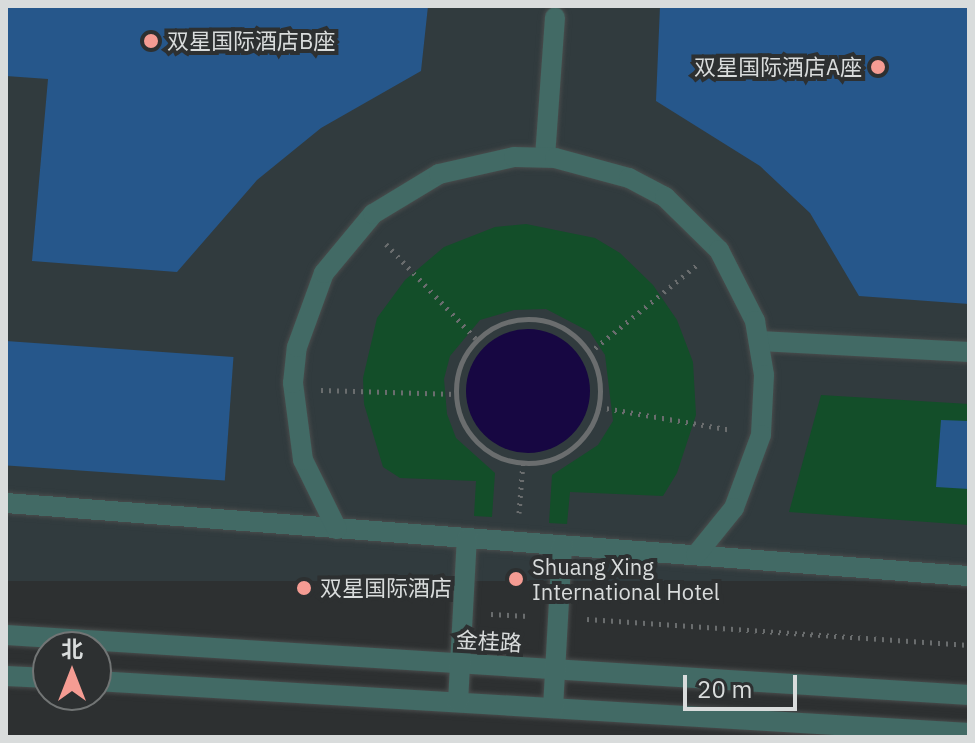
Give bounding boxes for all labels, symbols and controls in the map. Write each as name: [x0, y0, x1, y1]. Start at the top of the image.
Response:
place label: 双星国际酒店B座: [167, 28, 335, 54]
marker: 双星国际酒店B座: [142, 32, 160, 50]
place label: 双星国际酒店A座: [694, 54, 862, 80]
marker: 双星国际酒店A座: [869, 58, 887, 76]
place label: Shuang Xing International Hotel: [532, 553, 720, 604]
marker: Shuang Xing International Hotel: [507, 570, 525, 588]
place label: 双星国际酒店: [320, 575, 452, 601]
marker: 双星国际酒店: [295, 579, 313, 597]
street label: 金桂路: [455, 626, 523, 656]
north arrow: [32, 631, 112, 711]
text: 北: [61, 634, 83, 663]
scale bar: [687, 659, 801, 709]
text: 20 m: [697, 673, 752, 705]

